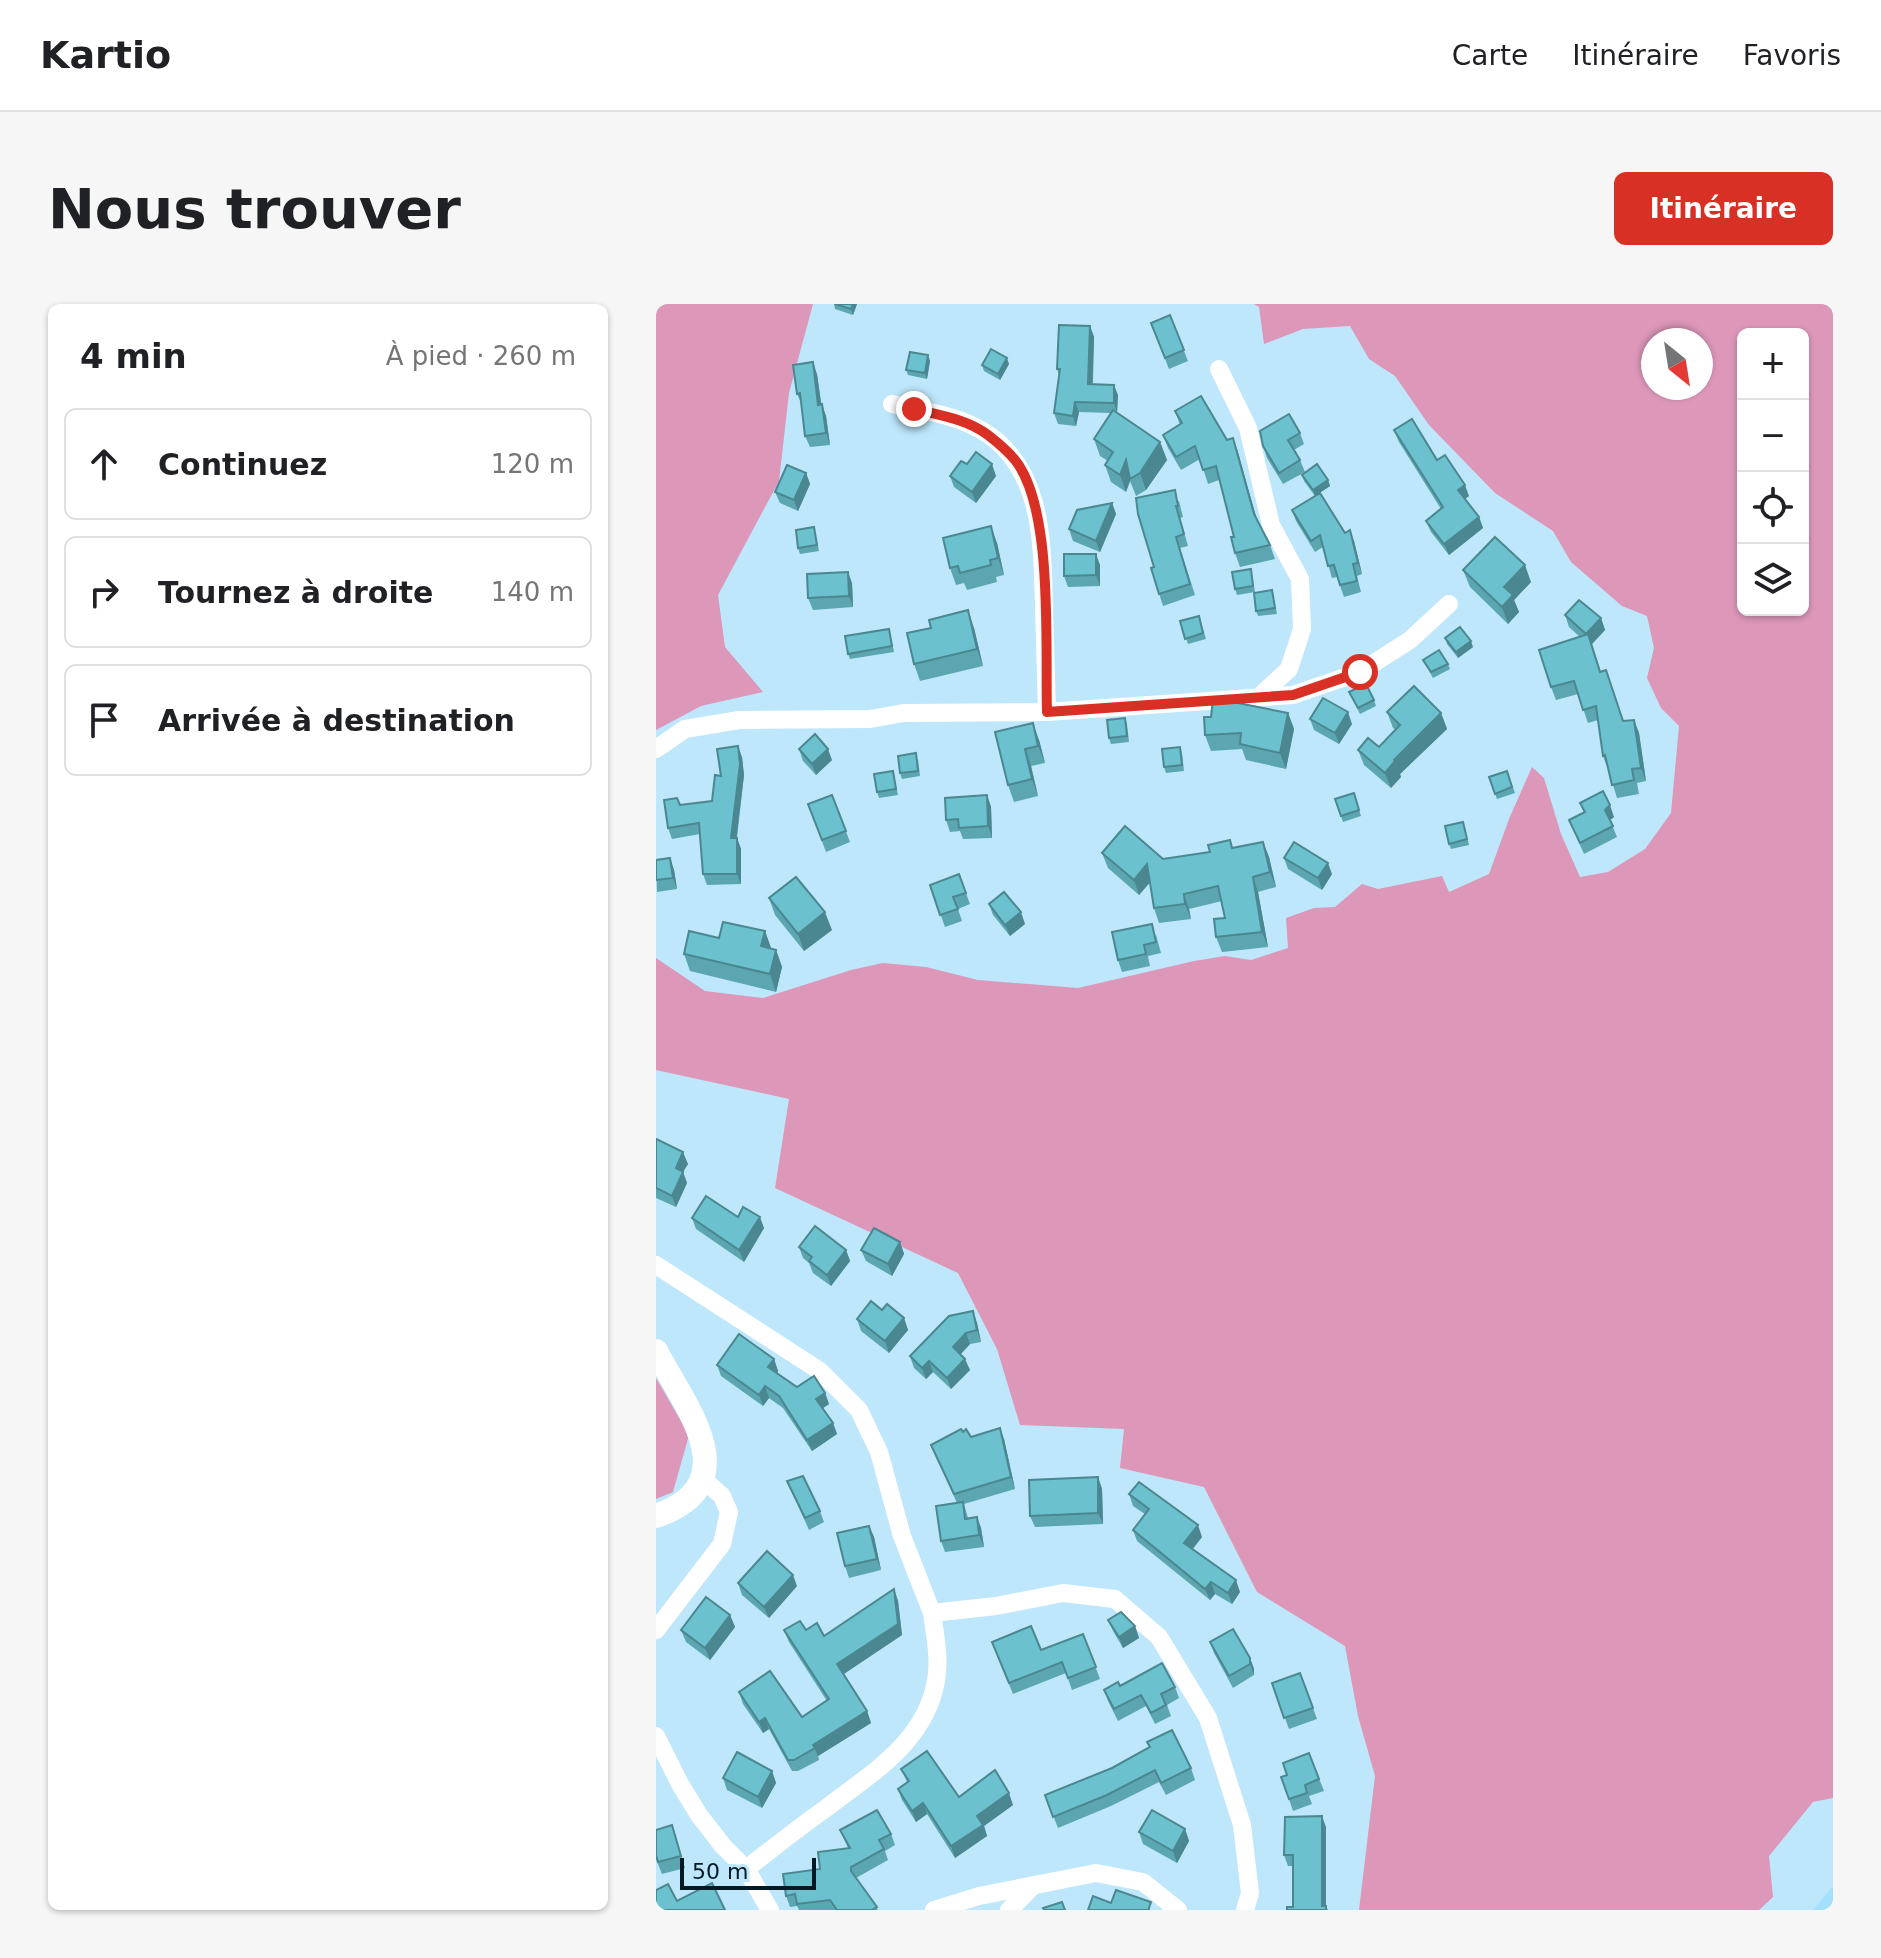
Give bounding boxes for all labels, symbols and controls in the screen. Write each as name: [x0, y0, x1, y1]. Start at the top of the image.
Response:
text: Kartio: [40, 33, 171, 77]
text: Carte: [1452, 39, 1528, 72]
text: Itinéraire: [1572, 39, 1699, 72]
text: Favoris: [1743, 39, 1841, 72]
button: Itinéraire: [1614, 172, 1833, 245]
text: Nous trouver: [48, 176, 461, 241]
north arrow: [1641, 328, 1713, 400]
map controls: [1737, 328, 1809, 616]
button: +: [1737, 328, 1809, 400]
text: 4 min: [80, 336, 187, 376]
text: À pied · 260 m: [386, 341, 576, 371]
route end: [896, 391, 932, 427]
button: −: [1737, 400, 1809, 472]
icon: ahead: [82, 442, 126, 486]
text: Continuez: [158, 447, 327, 482]
text: 120 m: [491, 449, 574, 479]
button: locate: [1737, 472, 1809, 544]
button: layers: [1737, 544, 1809, 616]
icon: right: [82, 570, 126, 614]
text: Tournez à droite: [158, 575, 433, 610]
text: 140 m: [491, 577, 574, 607]
route start: [1342, 654, 1378, 690]
icon: arrive: [82, 698, 126, 742]
text: Arrivée à destination: [158, 703, 515, 738]
scale bar: [680, 1854, 816, 1890]
text: 50 m: [692, 1859, 748, 1884]

